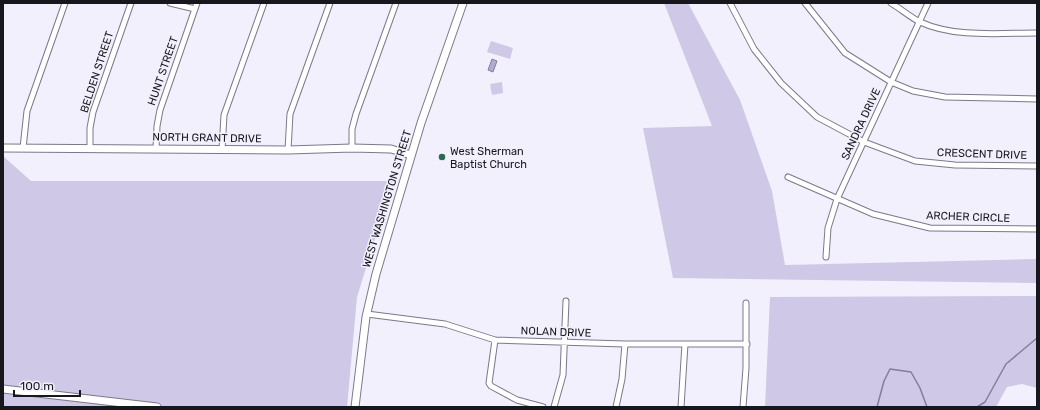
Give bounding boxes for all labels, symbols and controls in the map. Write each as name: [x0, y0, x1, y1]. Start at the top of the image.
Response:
street label: BELDEN STREET: [78, 29, 116, 114]
street label: HUNT STREET: [145, 34, 181, 107]
street label: SANDRA DRIVE: [839, 86, 884, 162]
street label: WEST WASHINGTON STREET: [360, 128, 414, 269]
street label: NORTH GRANT DRIVE: [152, 131, 262, 145]
place label: West Sherman Baptist Church: [450, 145, 527, 171]
street label: CRESCENT DRIVE: [937, 146, 1028, 162]
marker: West Sherman Baptist Church: [437, 152, 447, 162]
street label: ARCHER CIRCLE: [926, 209, 1011, 225]
street label: NOLAN DRIVE: [520, 324, 592, 340]
scale bar: [14, 372, 80, 398]
text: 100 m: [20, 379, 54, 393]

